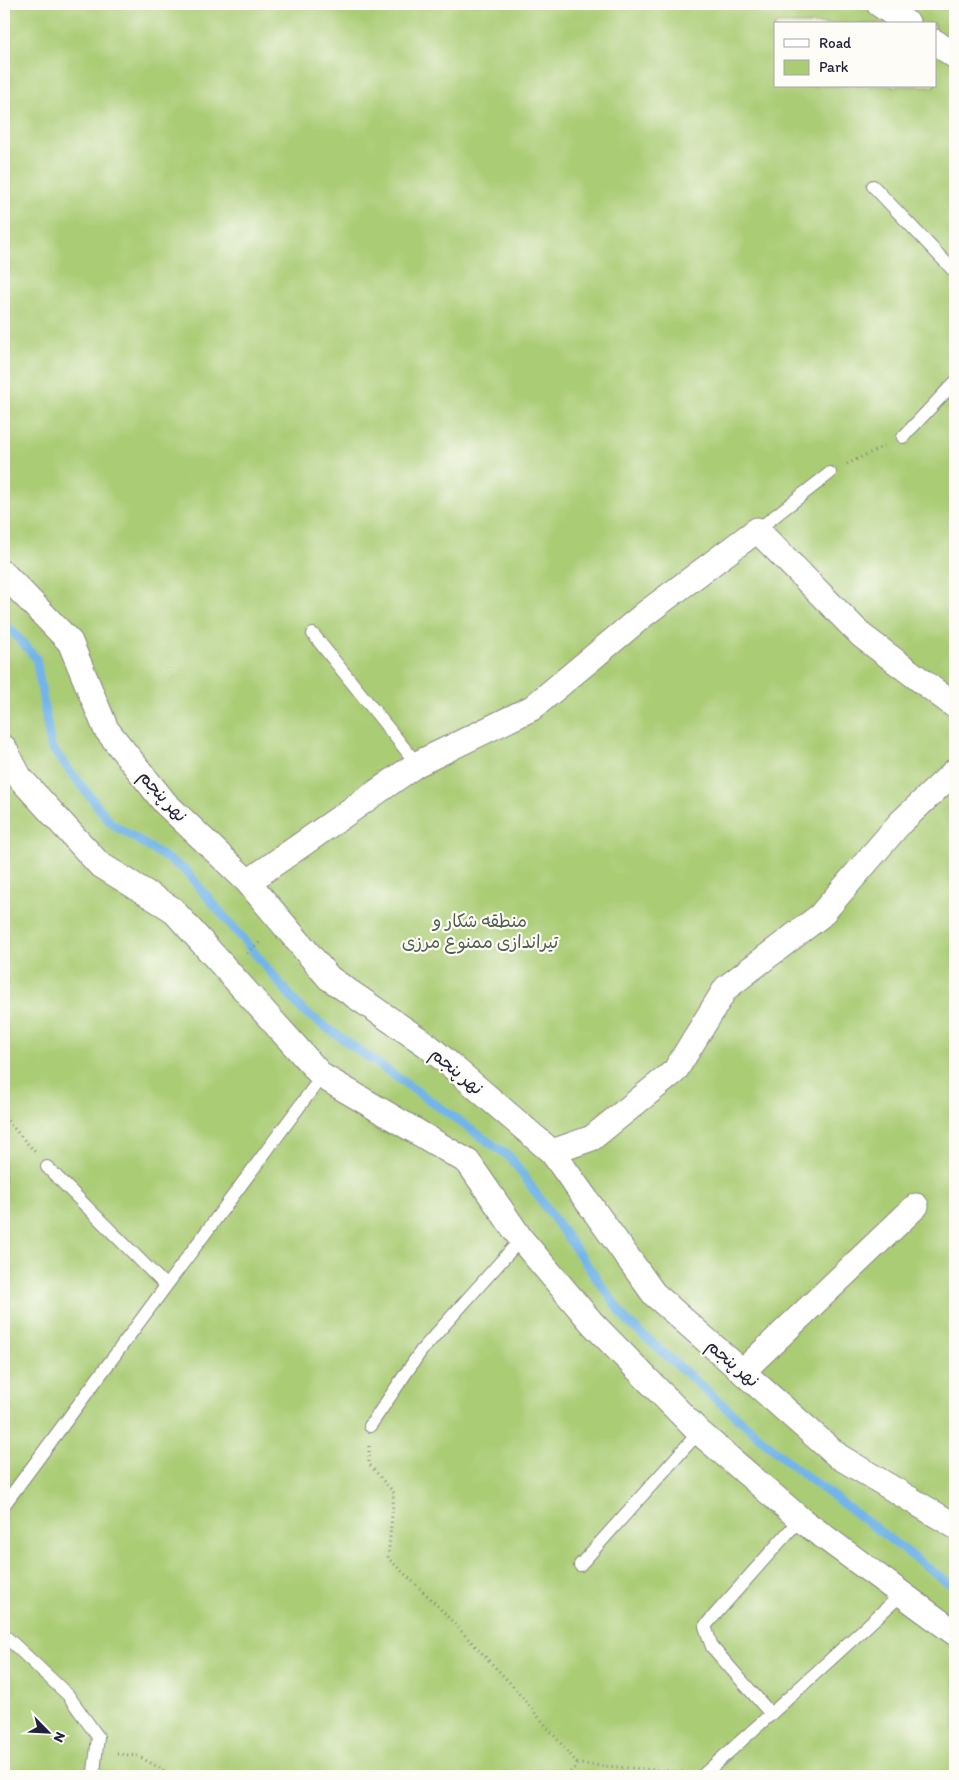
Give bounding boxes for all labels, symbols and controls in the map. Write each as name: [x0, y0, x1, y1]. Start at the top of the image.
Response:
legend: [774, 22, 936, 88]
text: Road: [819, 34, 852, 52]
text: Park: [819, 58, 849, 76]
street label: نهر پنجم: [132, 765, 192, 829]
park label: منطقه شکار و تیراندازی ممنوع مرزی: [402, 910, 559, 954]
street label: نهر پنجم: [424, 1042, 488, 1102]
street label: نهر پنجم: [700, 1334, 764, 1394]
north arrow: [22, 1708, 72, 1758]
text: N: [50, 1729, 69, 1745]

